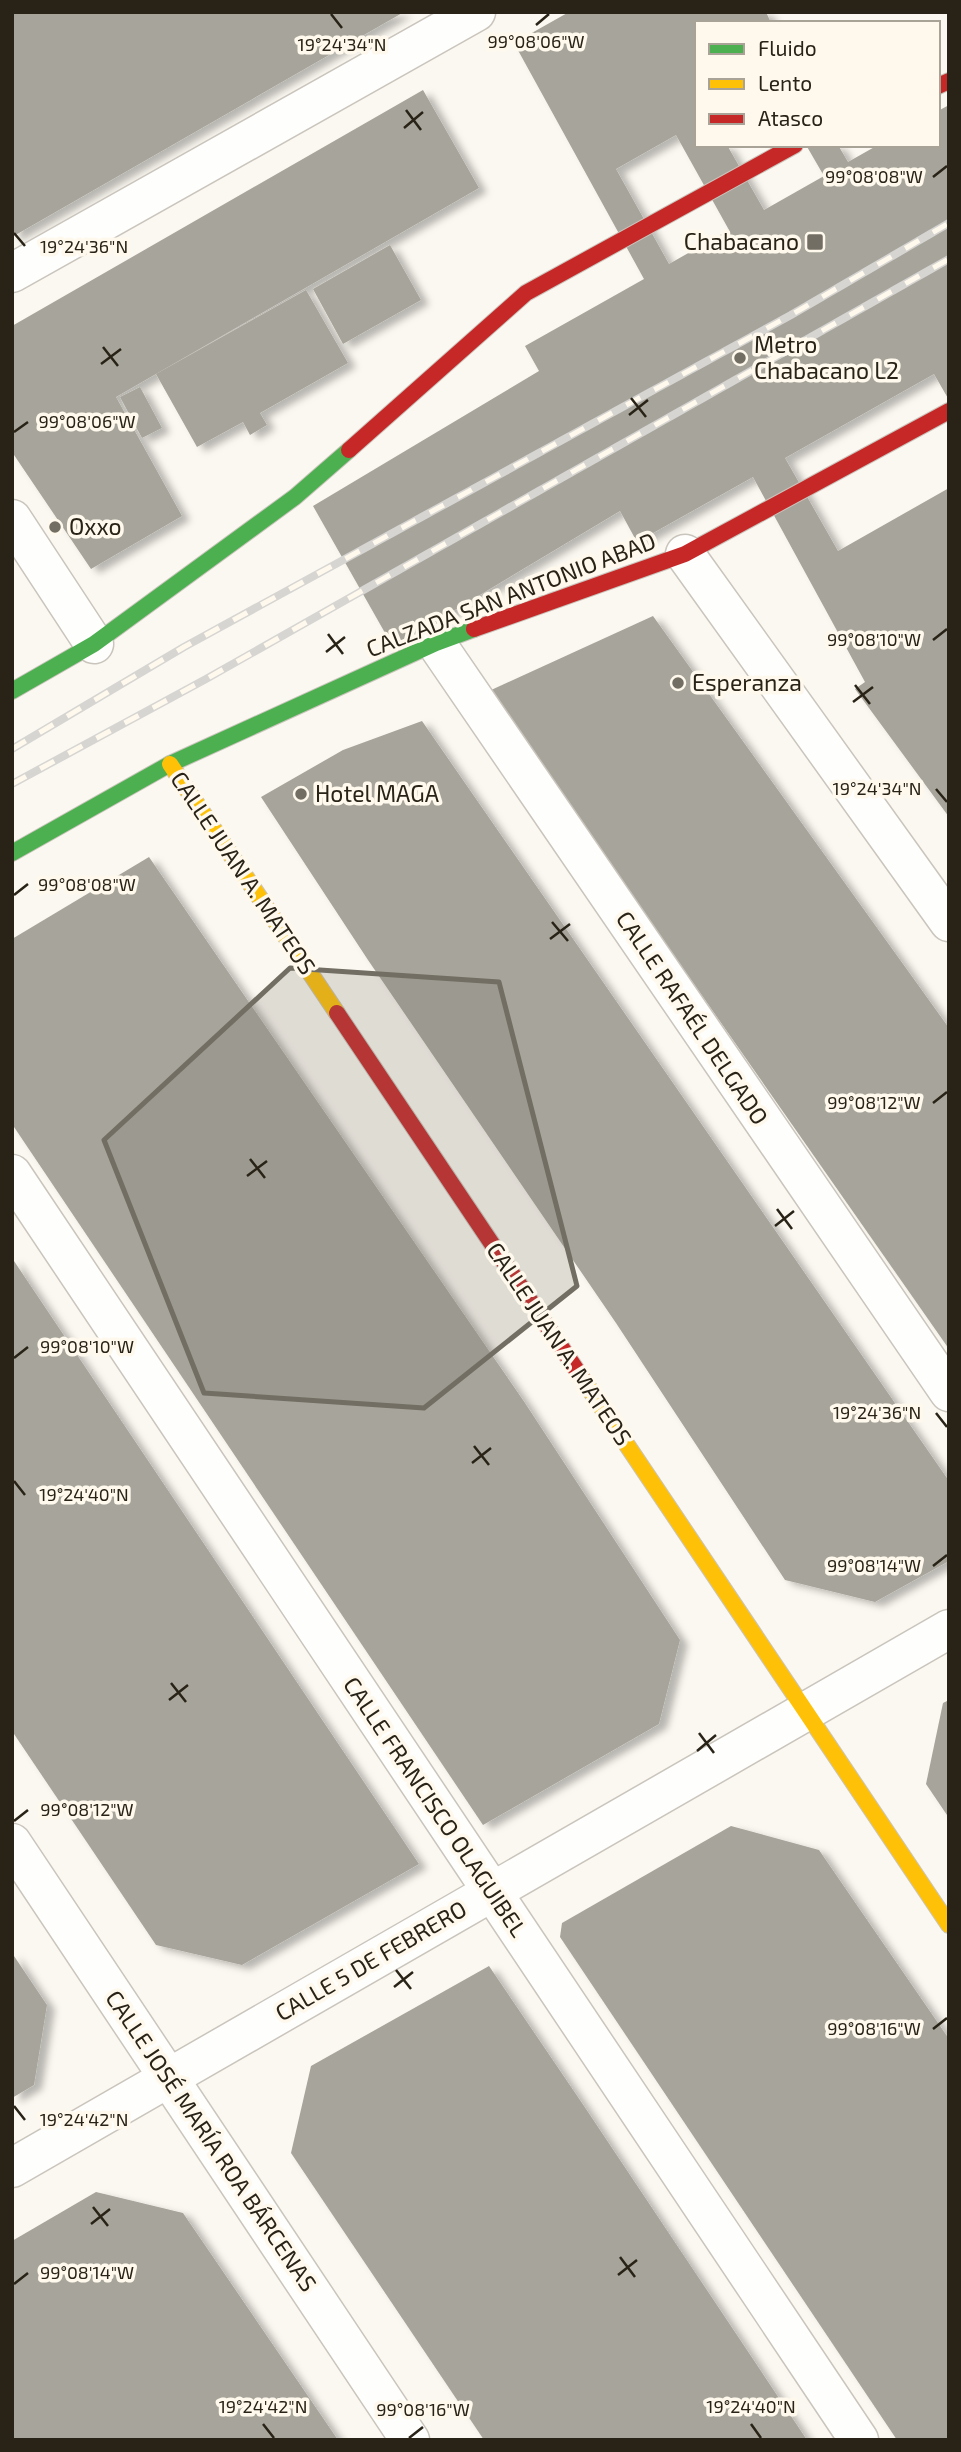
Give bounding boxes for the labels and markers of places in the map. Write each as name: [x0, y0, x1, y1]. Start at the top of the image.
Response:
place label: Chabacano: [684, 227, 799, 255]
marker: Chabacano: [805, 232, 825, 252]
place label: Metro Chabacano L2: [754, 330, 899, 384]
marker: Metro Chabacano L2: [732, 350, 748, 366]
place label: Oxxo: [69, 512, 121, 540]
marker: Oxxo: [47, 519, 63, 535]
place label: Esperanza: [692, 668, 802, 696]
marker: Esperanza: [670, 675, 686, 691]
place label: Hotel MAGA: [315, 779, 440, 807]
marker: Hotel MAGA: [293, 786, 309, 802]

